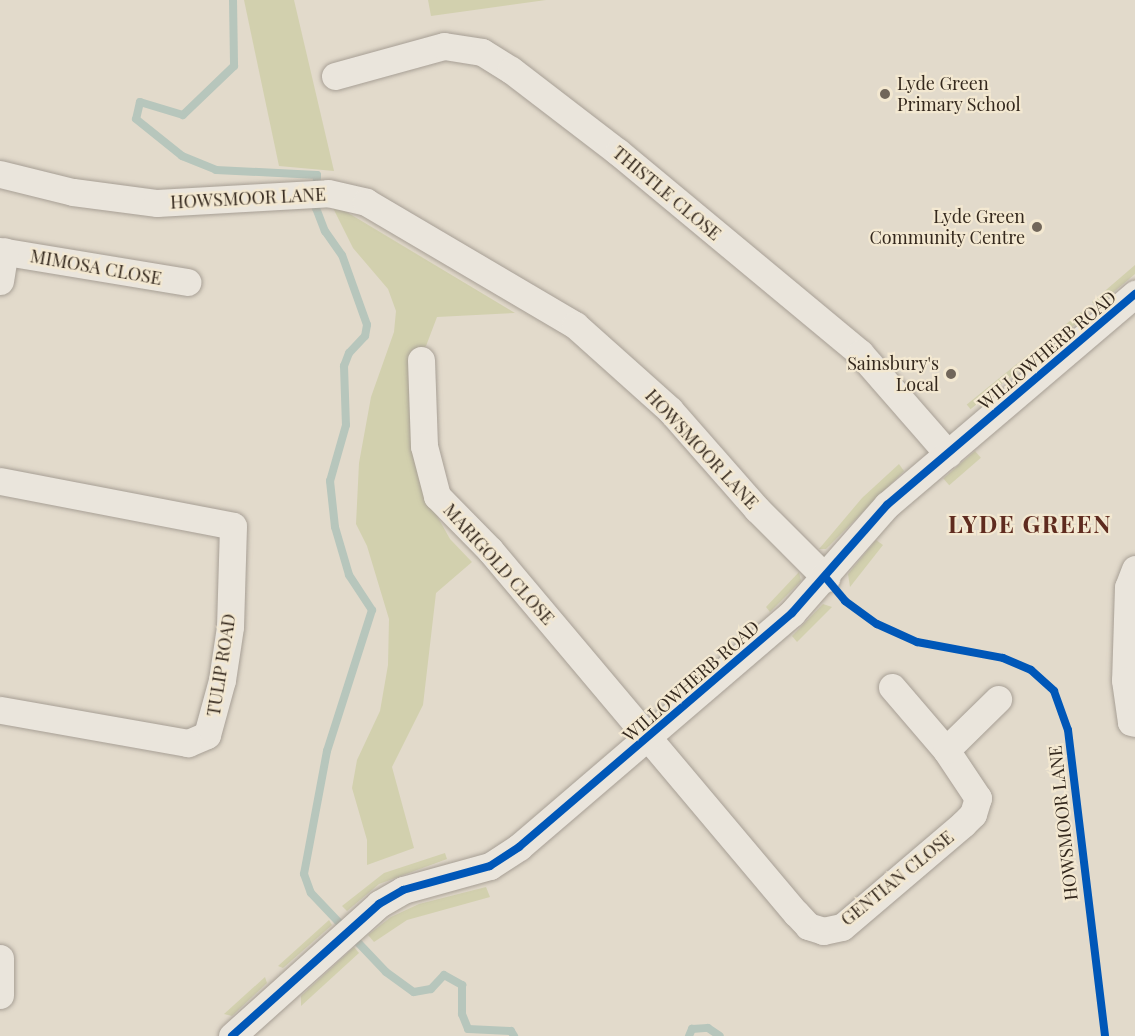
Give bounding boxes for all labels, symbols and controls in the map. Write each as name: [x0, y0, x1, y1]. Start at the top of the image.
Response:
place label: Lyde Green Primary School: [897, 73, 1021, 116]
marker: Lyde Green Primary School: [878, 87, 892, 101]
street label: THISTLE CLOSE: [608, 141, 726, 245]
street label: HOWSMOOR LANE: [170, 183, 326, 213]
place label: Lyde Green Community Centre: [869, 206, 1025, 248]
marker: Lyde Green Community Centre: [1030, 220, 1044, 234]
street label: MIMOSA CLOSE: [29, 245, 163, 289]
street label: WILLOWHERB ROAD: [974, 286, 1120, 414]
place label: Sainsbury's Local: [847, 353, 939, 395]
marker: Sainsbury's Local: [944, 367, 958, 381]
street label: HOWSMOOR LANE: [641, 385, 763, 513]
street label: MARIGOLD CLOSE: [439, 499, 559, 629]
district label: LYDE GREEN: [948, 510, 1112, 538]
street label: TULIP ROAD: [202, 612, 240, 718]
street label: WILLOWHERB ROAD: [618, 616, 764, 746]
street label: HOWSMOOR LANE: [1044, 744, 1082, 902]
street label: GENTIAN CLOSE: [836, 826, 958, 930]

